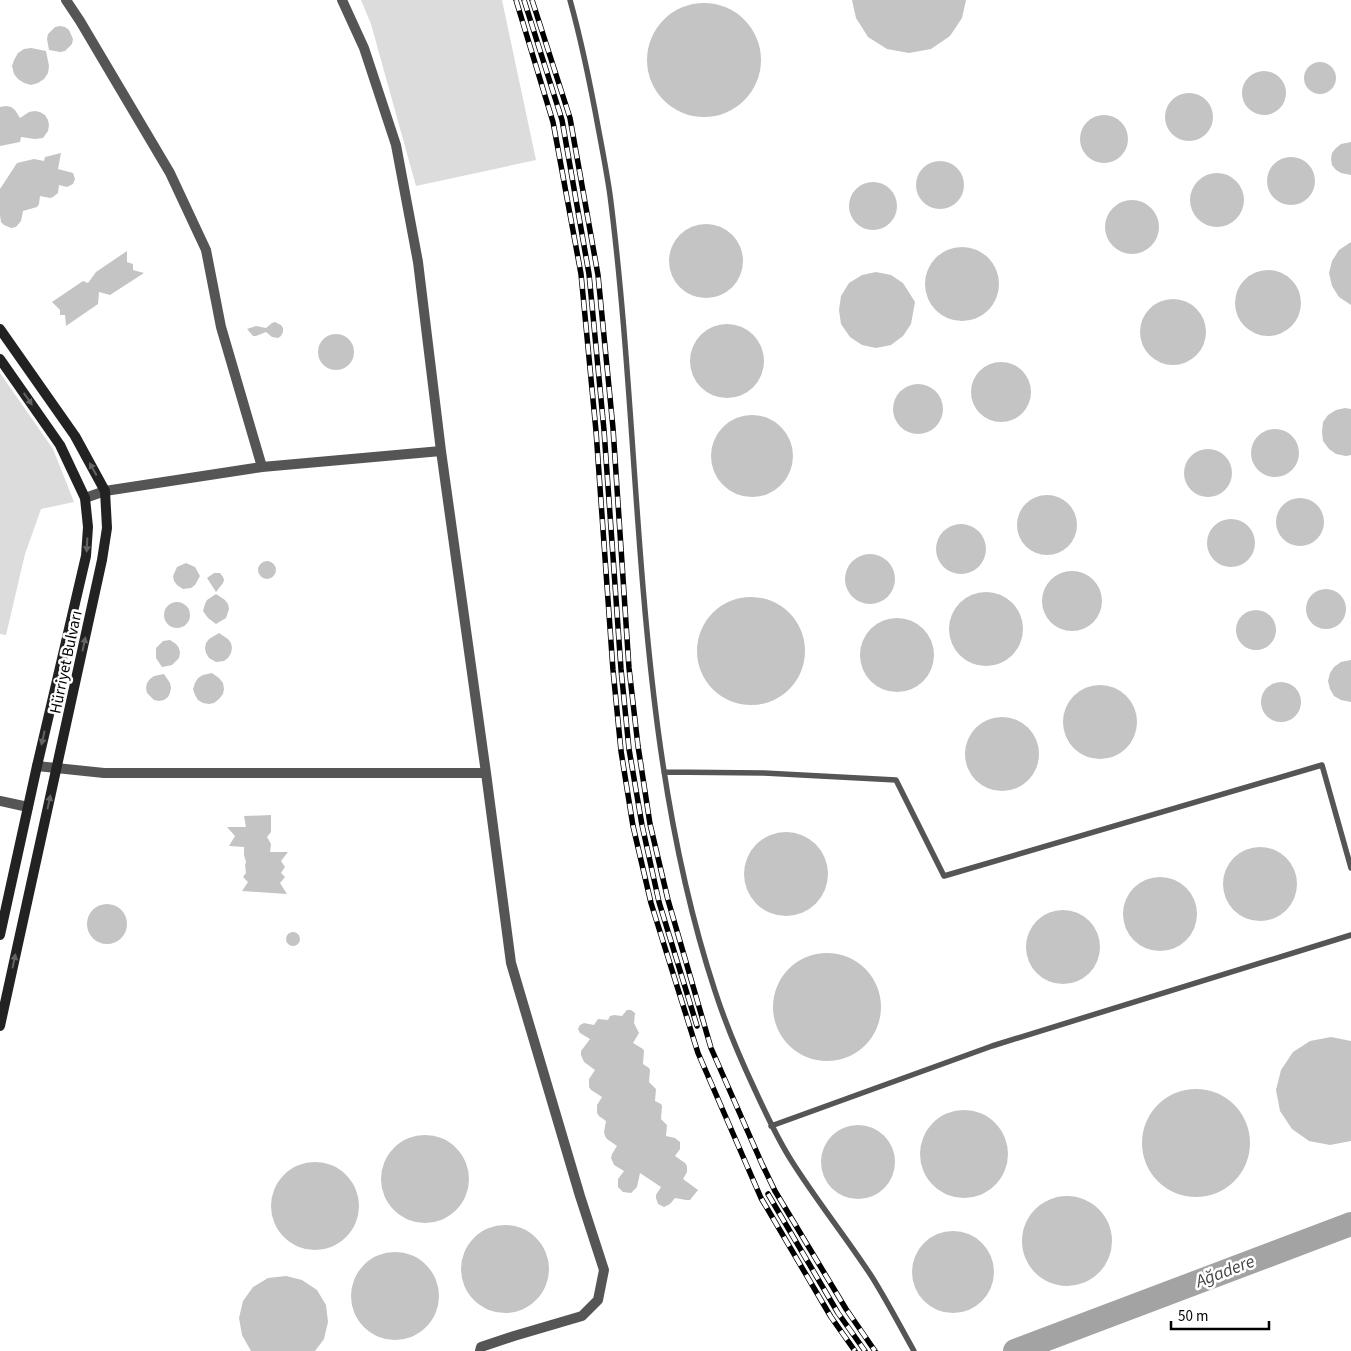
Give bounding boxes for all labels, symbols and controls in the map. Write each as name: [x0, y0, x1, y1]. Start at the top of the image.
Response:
one-way arrow: [23, 392, 33, 406]
one-way arrow: [89, 462, 97, 476]
one-way arrow: [82, 538, 90, 554]
street label: Hürriyet Bulvarı: [44, 609, 88, 716]
one-way arrow: [80, 636, 88, 651]
one-way arrow: [39, 730, 47, 745]
one-way arrow: [45, 795, 53, 810]
one-way arrow: [10, 954, 18, 969]
water label: Ağadere: [1191, 1249, 1259, 1294]
scale bar: [1171, 1298, 1268, 1330]
text: 50 m: [1178, 1306, 1208, 1327]

